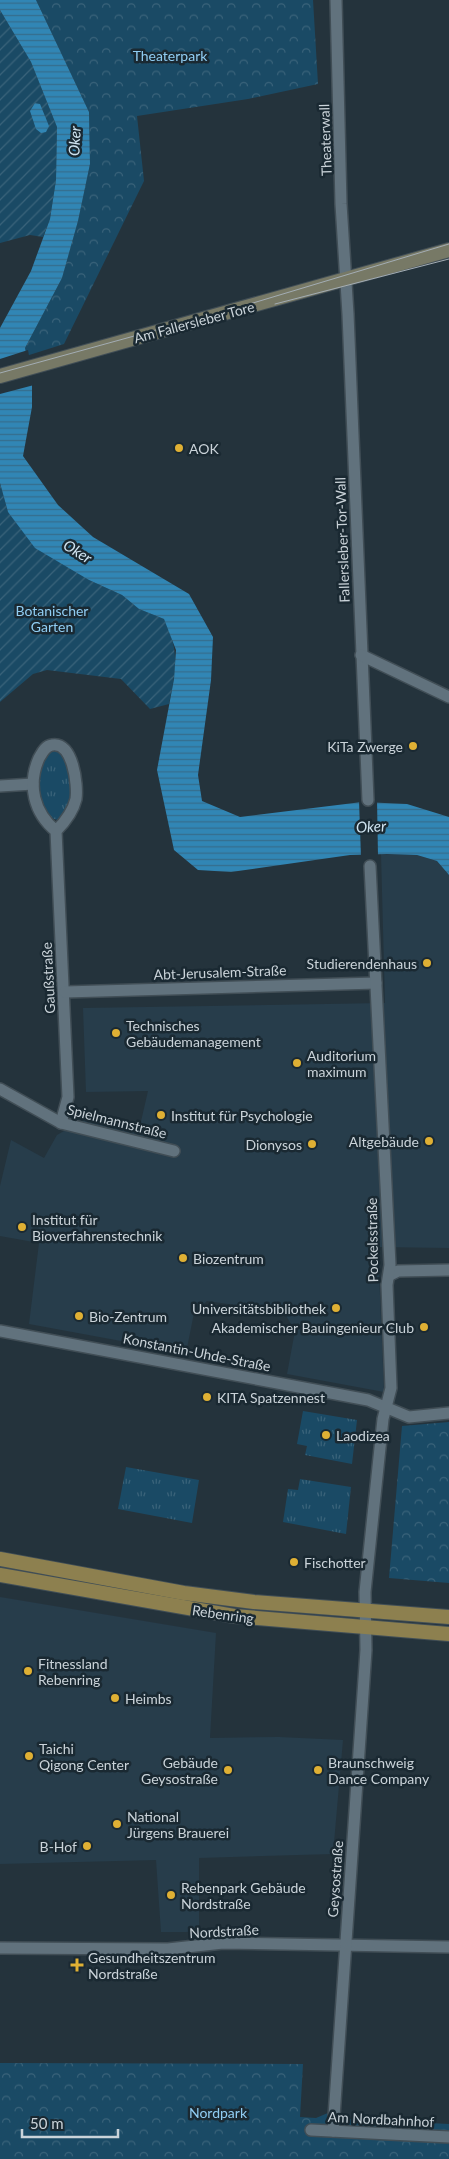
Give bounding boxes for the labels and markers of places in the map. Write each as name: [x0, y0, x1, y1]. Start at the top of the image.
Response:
place label: AOK: [189, 440, 219, 457]
marker: AOK: [173, 442, 185, 454]
place label: KiTa Zwerge: [327, 738, 403, 755]
marker: KiTa Zwerge: [407, 740, 419, 752]
place label: Studierendenhaus: [307, 955, 417, 972]
marker: Studierendenhaus: [421, 957, 433, 969]
place label: Technisches Gebäudemanagement: [126, 1017, 261, 1050]
marker: Technisches Gebäudemanagement: [110, 1027, 122, 1039]
place label: Auditorium maximum: [307, 1047, 376, 1080]
marker: Auditorium maximum: [291, 1057, 303, 1069]
place label: Institut für Psychologie: [171, 1107, 313, 1124]
marker: Institut für Psychologie: [155, 1109, 167, 1121]
place label: Altgebäude: [349, 1133, 419, 1150]
marker: Altgebäude: [423, 1135, 435, 1147]
place label: Dionysos: [245, 1136, 302, 1153]
marker: Dionysos: [306, 1138, 318, 1150]
place label: Institut für Bioverfahrenstechnik: [32, 1211, 163, 1244]
marker: Institut für Bioverfahrenstechnik: [16, 1221, 28, 1233]
place label: Biozentrum: [193, 1250, 264, 1267]
marker: Biozentrum: [177, 1252, 189, 1264]
place label: Universitätsbibliothek: [192, 1300, 327, 1317]
marker: Universitätsbibliothek: [330, 1302, 342, 1314]
place label: Bio-Zentrum: [89, 1308, 167, 1325]
marker: Bio-Zentrum: [73, 1310, 85, 1322]
place label: Akademischer Bauingenieur Club: [212, 1319, 414, 1336]
marker: Akademischer Bauingenieur Club: [418, 1321, 430, 1333]
place label: KITA Spatzennest: [217, 1389, 325, 1406]
marker: KITA Spatzennest: [201, 1391, 213, 1403]
place label: Laodizea: [336, 1427, 390, 1444]
marker: Laodizea: [320, 1429, 332, 1441]
place label: Fischotter: [304, 1554, 366, 1571]
marker: Fischotter: [288, 1556, 300, 1568]
place label: Fitnessland Rebenring: [38, 1655, 108, 1688]
marker: Fitnessland Rebenring: [22, 1665, 34, 1677]
place label: Heimbs: [125, 1690, 172, 1707]
marker: Heimbs: [109, 1692, 121, 1704]
place label: Taichi Qigong Center: [39, 1740, 129, 1773]
marker: Taichi Qigong Center: [23, 1750, 35, 1762]
place label: Gebäude Geysostraße: [141, 1754, 218, 1787]
place label: Braunschweig Dance Company: [328, 1754, 430, 1787]
marker: Gebäude Geysostraße: [222, 1764, 234, 1776]
marker: Braunschweig Dance Company: [312, 1764, 324, 1776]
place label: National Jürgens Brauerei: [127, 1808, 229, 1841]
marker: National Jürgens Brauerei: [111, 1818, 123, 1830]
place label: B-Hof: [40, 1838, 77, 1855]
marker: B-Hof: [81, 1840, 93, 1852]
place label: Rebenpark Gebäude Nordstraße: [181, 1879, 306, 1912]
marker: Rebenpark Gebäude Nordstraße: [165, 1889, 177, 1901]
place label: Gesundheitszentrum Nordstraße: [88, 1949, 215, 1982]
marker: Gesundheitszentrum Nordstraße: [70, 1958, 84, 1972]

